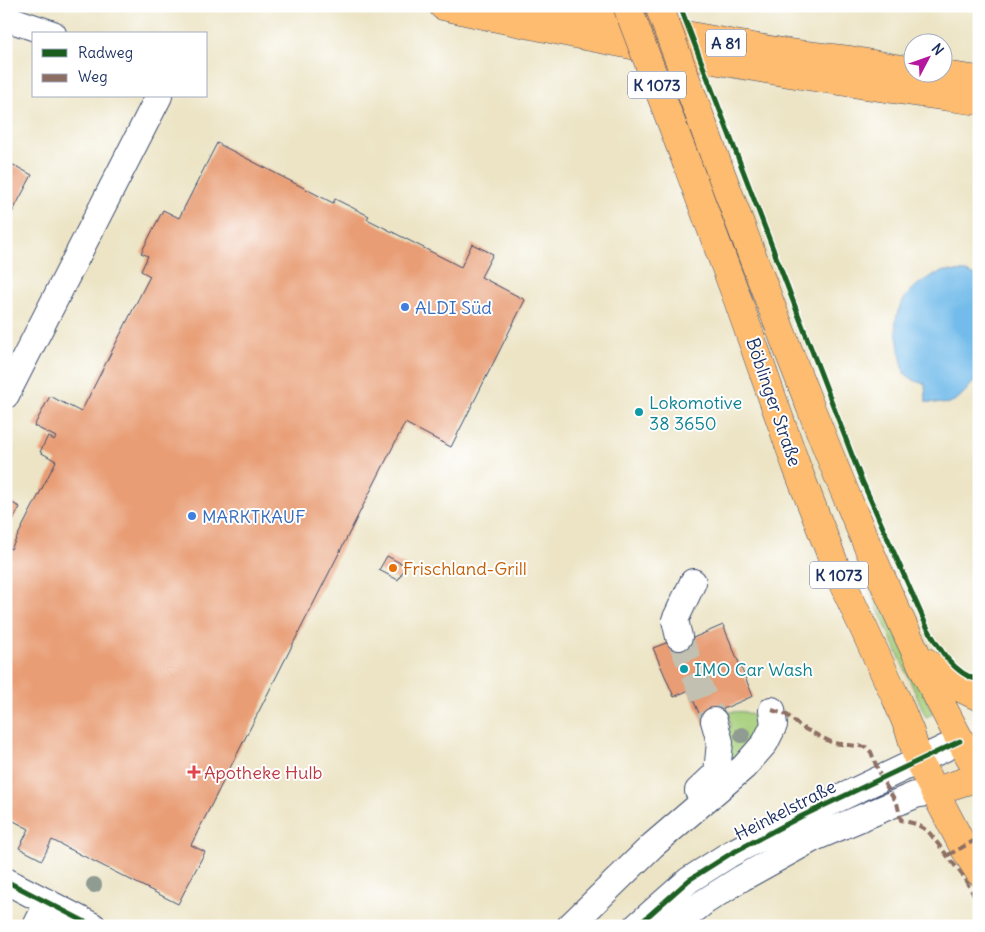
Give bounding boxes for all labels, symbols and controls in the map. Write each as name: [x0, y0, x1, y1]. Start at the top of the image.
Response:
road number: A 81: [706, 29, 746, 56]
legend: [32, 32, 208, 98]
north arrow: [902, 32, 952, 82]
text: N: [928, 40, 948, 59]
text: Radweg: [78, 43, 133, 62]
text: Weg: [78, 67, 108, 86]
road number: K 1073: [628, 72, 686, 98]
place label: ALDI Süd: [415, 296, 492, 319]
marker: ALDI Süd: [399, 301, 411, 313]
street label: Böblinger Straße: [741, 335, 807, 469]
place label: Lokomotive 38 3650: [649, 391, 742, 435]
marker: Lokomotive 38 3650: [633, 406, 645, 418]
place label: MARKTKAUF: [202, 505, 305, 528]
marker: MARKTKAUF: [186, 510, 198, 522]
place label: Frischland-Grill: [403, 557, 527, 580]
marker: Frischland-Grill: [387, 562, 399, 574]
road number: K 1073: [810, 562, 868, 588]
place label: IMO Car Wash: [694, 658, 813, 681]
marker: IMO Car Wash: [678, 663, 690, 675]
place label: Apotheke Hulb: [204, 761, 322, 784]
marker: Apotheke Hulb: [188, 766, 200, 778]
street label: Heinkelstraße: [730, 775, 840, 845]

